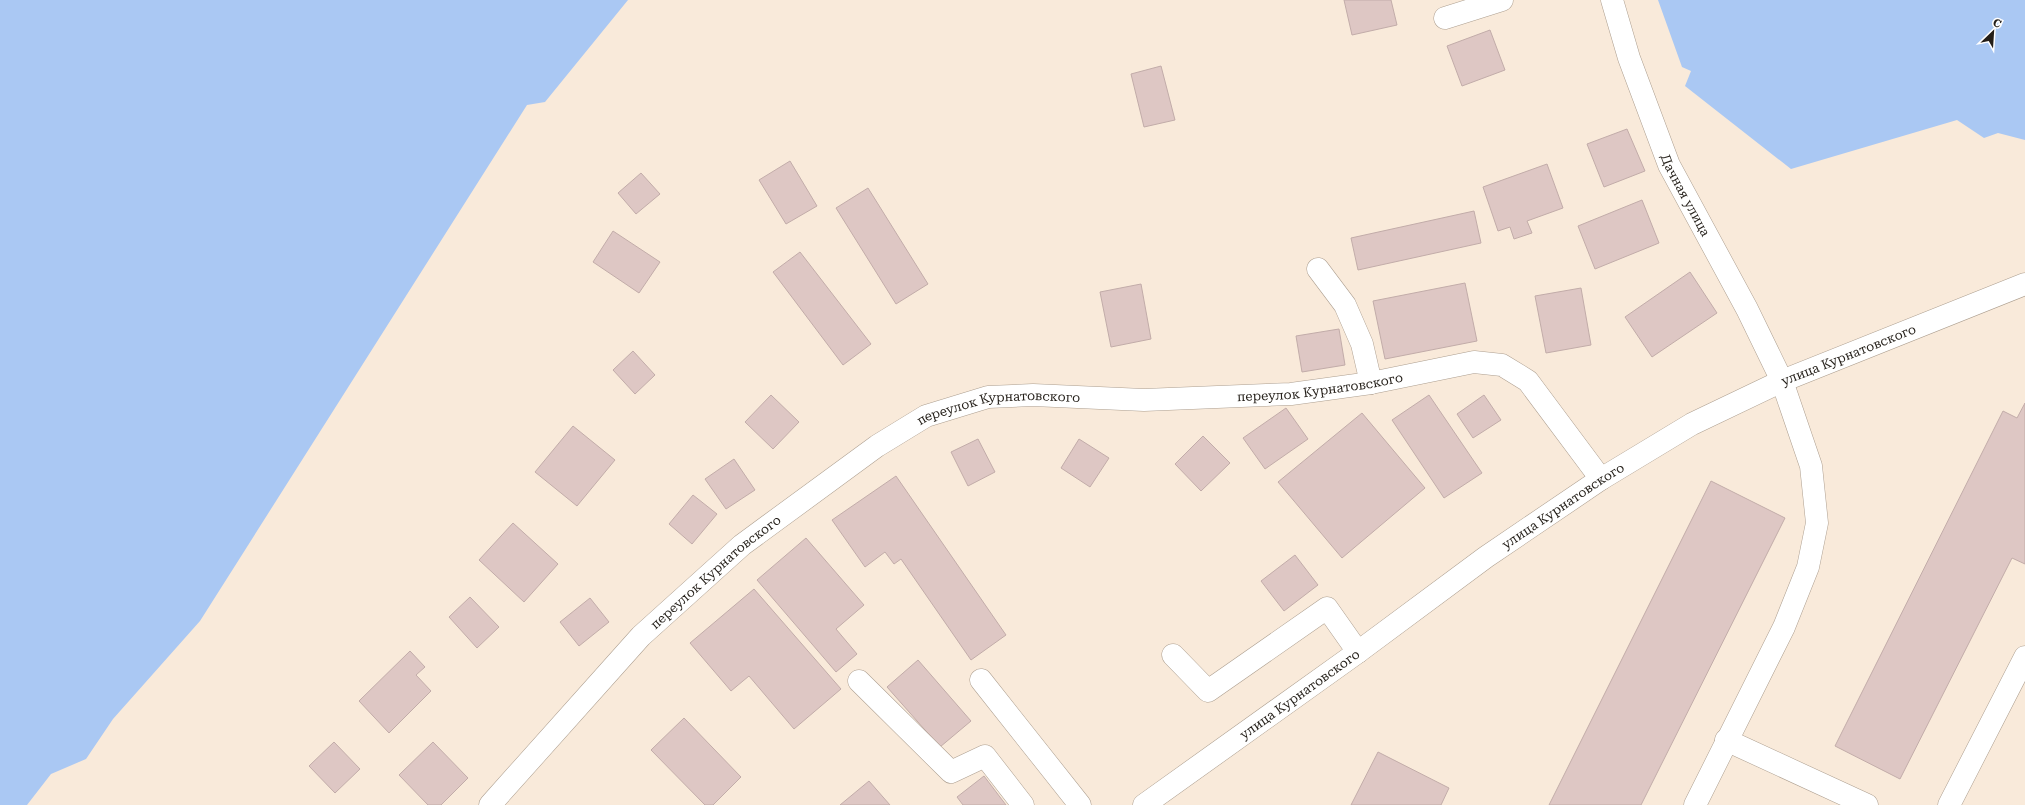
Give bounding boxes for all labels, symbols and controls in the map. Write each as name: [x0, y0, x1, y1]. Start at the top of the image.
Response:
north arrow: [1973, 12, 2013, 52]
text: С: [1991, 16, 2004, 31]
street label: Дачная улица: [1658, 152, 1714, 239]
street label: улица Курнатовского: [1779, 321, 1918, 388]
street label: переулок Курнатовского: [1237, 369, 1404, 404]
street label: переулок Курнатовского: [914, 387, 1080, 428]
street label: улица Курнатовского: [1499, 459, 1627, 552]
street label: переулок Курнатовского: [647, 512, 783, 632]
street label: улица Курнатовского: [1237, 646, 1362, 742]

